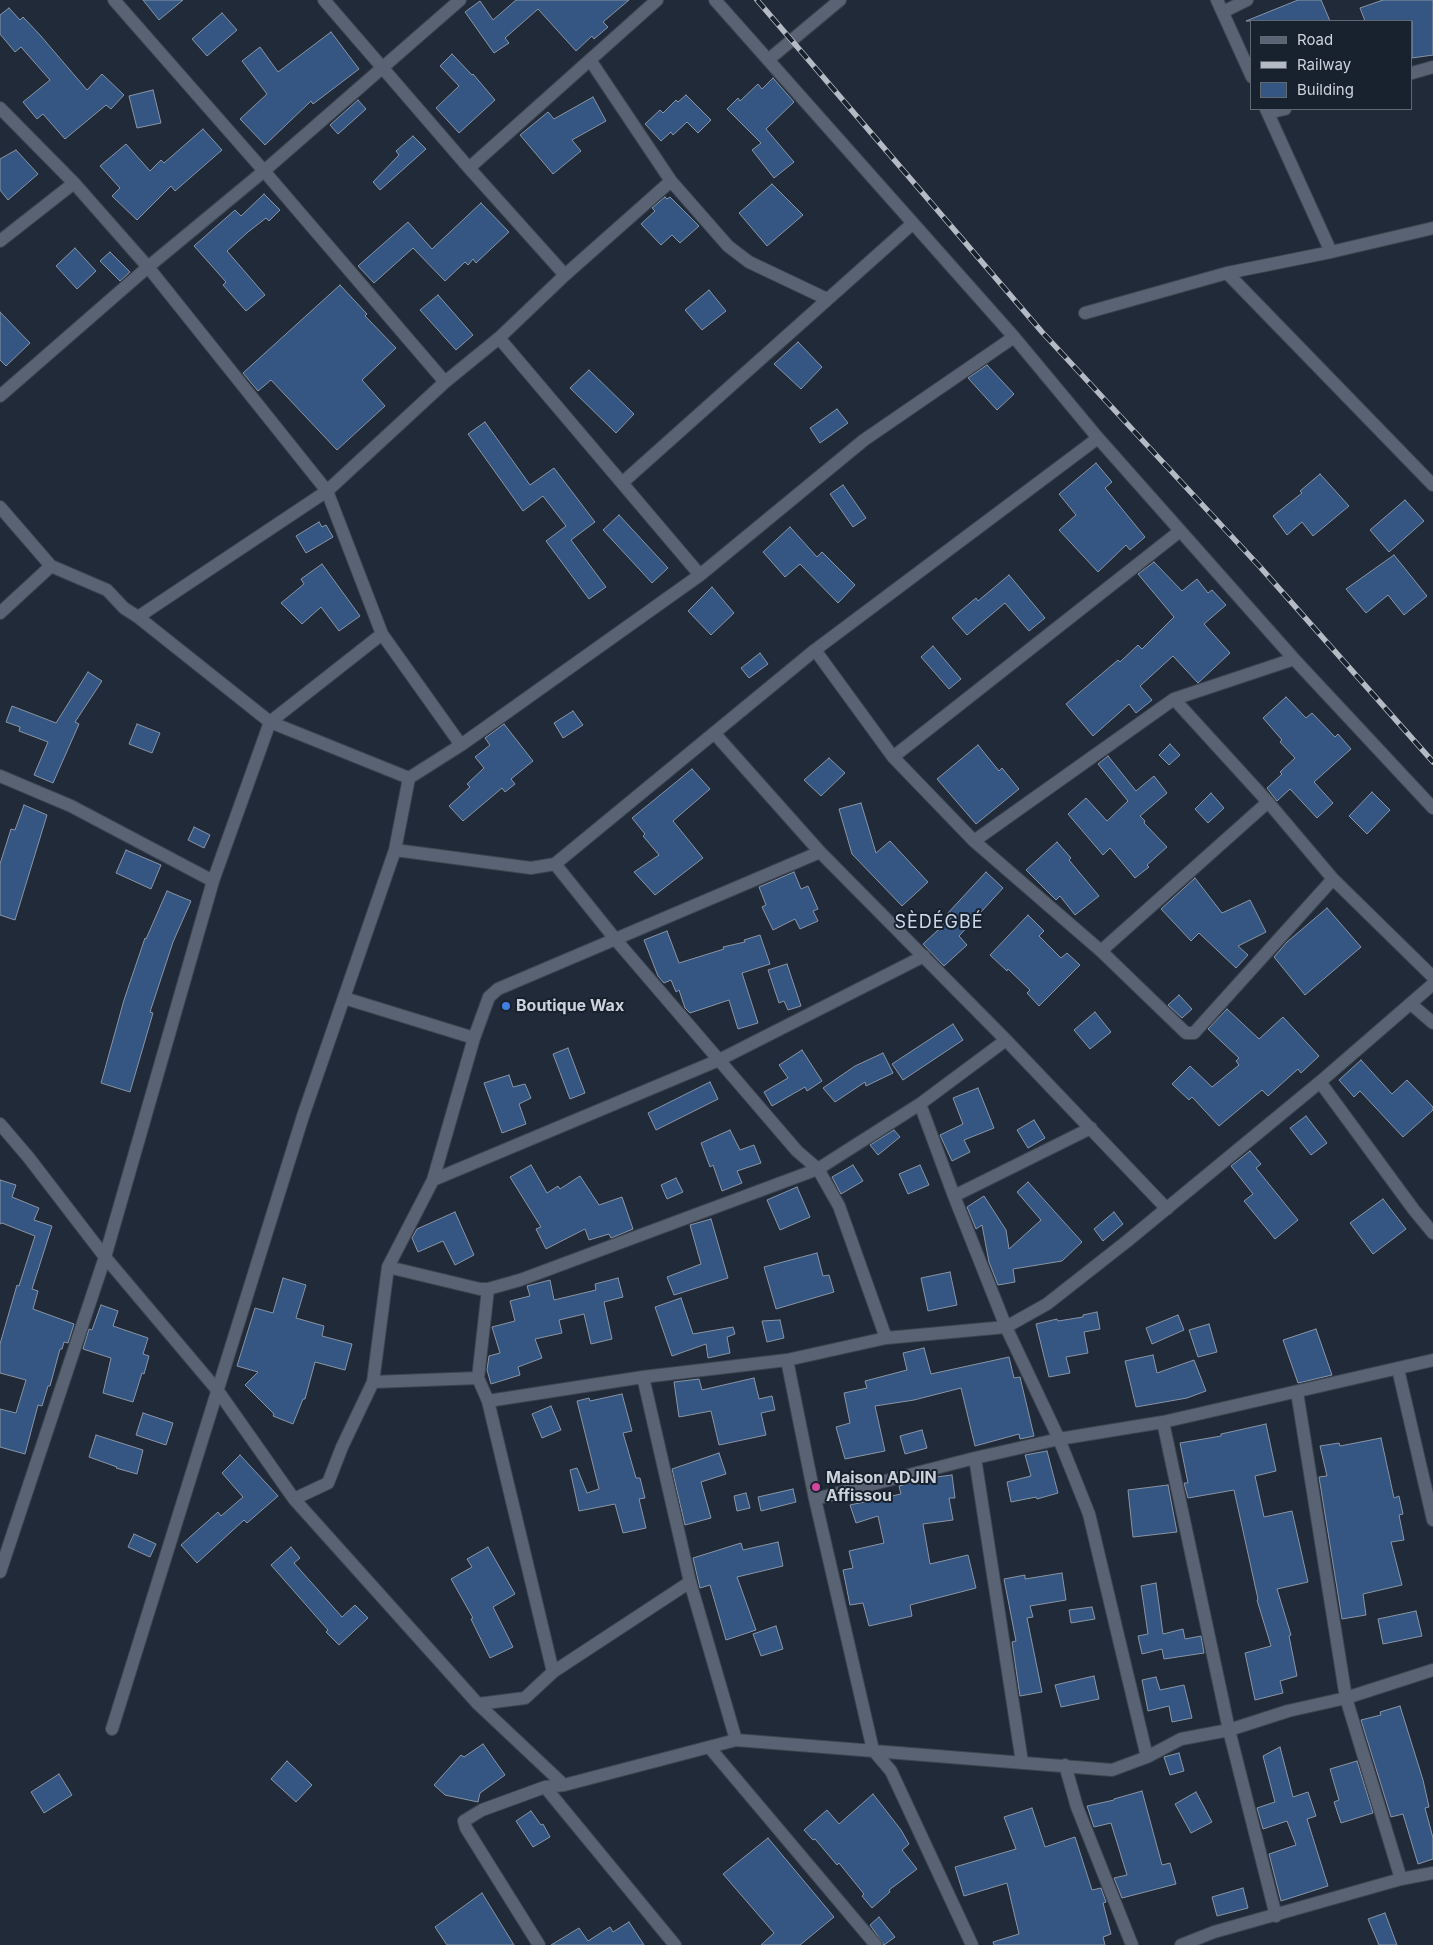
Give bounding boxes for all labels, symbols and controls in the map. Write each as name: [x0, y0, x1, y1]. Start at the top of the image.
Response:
legend: [1250, 20, 1413, 110]
text: Road: [1297, 30, 1333, 49]
text: Railway: [1297, 55, 1351, 74]
text: Building: [1297, 80, 1354, 99]
district label: SÈDÉGBÉ: [894, 912, 984, 934]
place label: Boutique Wax: [516, 996, 624, 1016]
marker: Boutique Wax: [500, 1000, 512, 1012]
place label: Maison ADJIN Affissou: [826, 1468, 937, 1506]
marker: Maison ADJIN Affissou: [810, 1481, 822, 1493]

